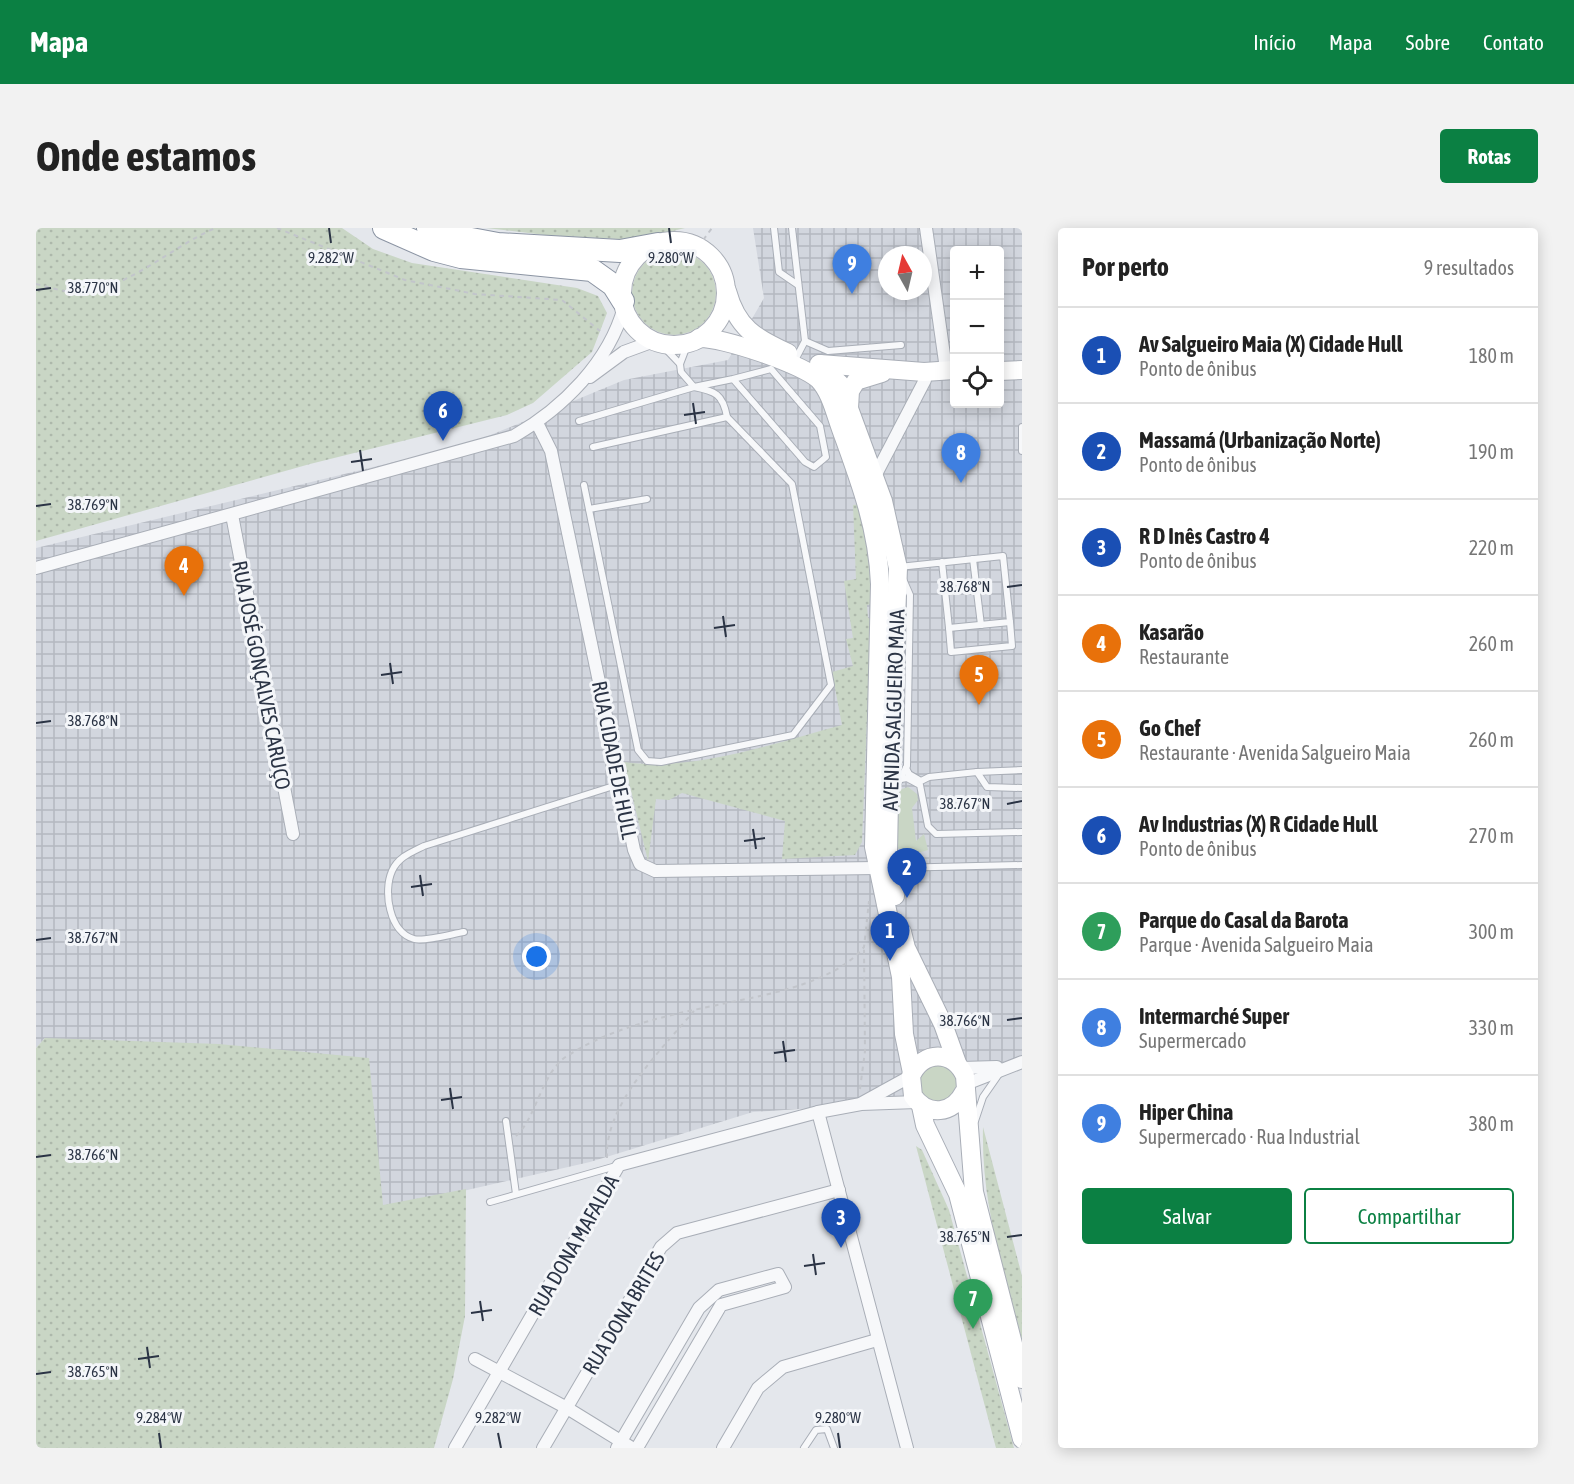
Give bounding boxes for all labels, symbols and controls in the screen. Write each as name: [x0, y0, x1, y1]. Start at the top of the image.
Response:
text: Mapa: [30, 26, 88, 58]
text: Início: [1253, 30, 1296, 54]
text: Mapa: [1329, 30, 1373, 54]
text: Sobre: [1406, 30, 1450, 54]
text: Contato: [1483, 30, 1544, 54]
button: Rotas: [1440, 129, 1538, 183]
text: Onde estamos: [36, 132, 256, 180]
pin: 9: [832, 244, 872, 294]
north arrow: [878, 246, 932, 300]
map controls: [950, 246, 1004, 408]
button: +: [950, 246, 1004, 300]
text: 9.282°W: [308, 249, 354, 266]
text: 9.280°W: [648, 249, 694, 266]
text: Por perto: [1082, 252, 1169, 282]
text: 9 resultados: [1424, 256, 1514, 279]
text: 38.770°N: [68, 279, 118, 296]
button: −: [950, 300, 1004, 354]
text: Av Salgueiro Maia (X) Cidade Hull: [1139, 331, 1403, 357]
text: 1: [1097, 344, 1106, 367]
text: 180 m: [1469, 344, 1514, 367]
button: locate: [950, 354, 1004, 408]
text: Ponto de ônibus: [1139, 357, 1257, 380]
pin: 6: [424, 392, 462, 441]
text: Massamá (Urbanização Norte): [1139, 427, 1381, 453]
pin: 8: [942, 434, 980, 483]
text: 2: [1097, 440, 1106, 463]
text: 190 m: [1469, 440, 1514, 463]
text: Ponto de ônibus: [1139, 453, 1257, 476]
text: 38.769°N: [68, 496, 118, 513]
text: R D Inês Castro 4: [1139, 523, 1270, 549]
text: 3: [1097, 536, 1106, 559]
text: 220 m: [1469, 536, 1514, 559]
pin: 4: [164, 546, 204, 596]
text: Ponto de ônibus: [1139, 549, 1257, 572]
street label: RUA JOSÉ GONÇALVES CARUÇO: [228, 558, 296, 792]
text: 38.768°N: [940, 578, 990, 595]
street label: AVENIDA SALGUEIRO MAIA: [877, 608, 909, 811]
text: Kasarão: [1139, 619, 1204, 645]
text: 4: [1097, 632, 1106, 655]
text: 260 m: [1469, 632, 1514, 655]
text: Restaurante: [1139, 645, 1229, 668]
pin: 5: [960, 656, 998, 705]
street label: RUA CIDADE DE HULL: [588, 679, 642, 841]
text: 38.768°N: [68, 712, 118, 729]
text: Go Chef: [1139, 715, 1201, 741]
text: 5: [1097, 728, 1106, 751]
text: 260 m: [1469, 728, 1514, 751]
text: Restaurante · Avenida Salgueiro Maia: [1139, 741, 1411, 764]
text: 38.767°N: [940, 795, 990, 812]
text: Av Industrias (X) R Cidade Hull: [1139, 811, 1377, 837]
text: 6: [1097, 824, 1106, 847]
text: 270 m: [1469, 824, 1514, 847]
text: Ponto de ônibus: [1139, 837, 1257, 860]
pin: 2: [888, 848, 926, 898]
text: Parque do Casal da Barota: [1139, 907, 1349, 933]
pin: 1: [870, 912, 910, 961]
text: 7: [1097, 920, 1106, 943]
text: 300 m: [1469, 920, 1514, 943]
text: 38.767°N: [68, 929, 118, 946]
text: Parque · Avenida Salgueiro Maia: [1139, 933, 1374, 956]
your location: [522, 942, 551, 971]
text: Intermarché Super: [1139, 1003, 1289, 1029]
text: 38.766°N: [940, 1012, 990, 1029]
text: 8: [1097, 1016, 1106, 1039]
text: 330 m: [1469, 1016, 1514, 1039]
text: Supermercado: [1139, 1029, 1246, 1052]
text: Hiper China: [1139, 1099, 1233, 1125]
text: 9: [1097, 1112, 1106, 1135]
text: 380 m: [1469, 1112, 1514, 1135]
text: Supermercado · Rua Industrial: [1139, 1125, 1360, 1148]
text: 38.766°N: [68, 1146, 118, 1163]
street label: RUA DONA MAFALDA: [523, 1170, 623, 1320]
button: Salvar: [1082, 1188, 1292, 1244]
button: Compartilhar: [1304, 1188, 1514, 1244]
pin: 3: [822, 1198, 860, 1248]
text: 38.765°N: [940, 1228, 990, 1245]
street label: RUA DONA BRITES: [577, 1247, 669, 1379]
pin: 7: [954, 1280, 992, 1329]
text: 38.765°N: [68, 1363, 118, 1380]
text: 9.284°W: [136, 1409, 182, 1426]
text: 9.282°W: [475, 1409, 521, 1426]
text: 9.280°W: [815, 1409, 861, 1426]

